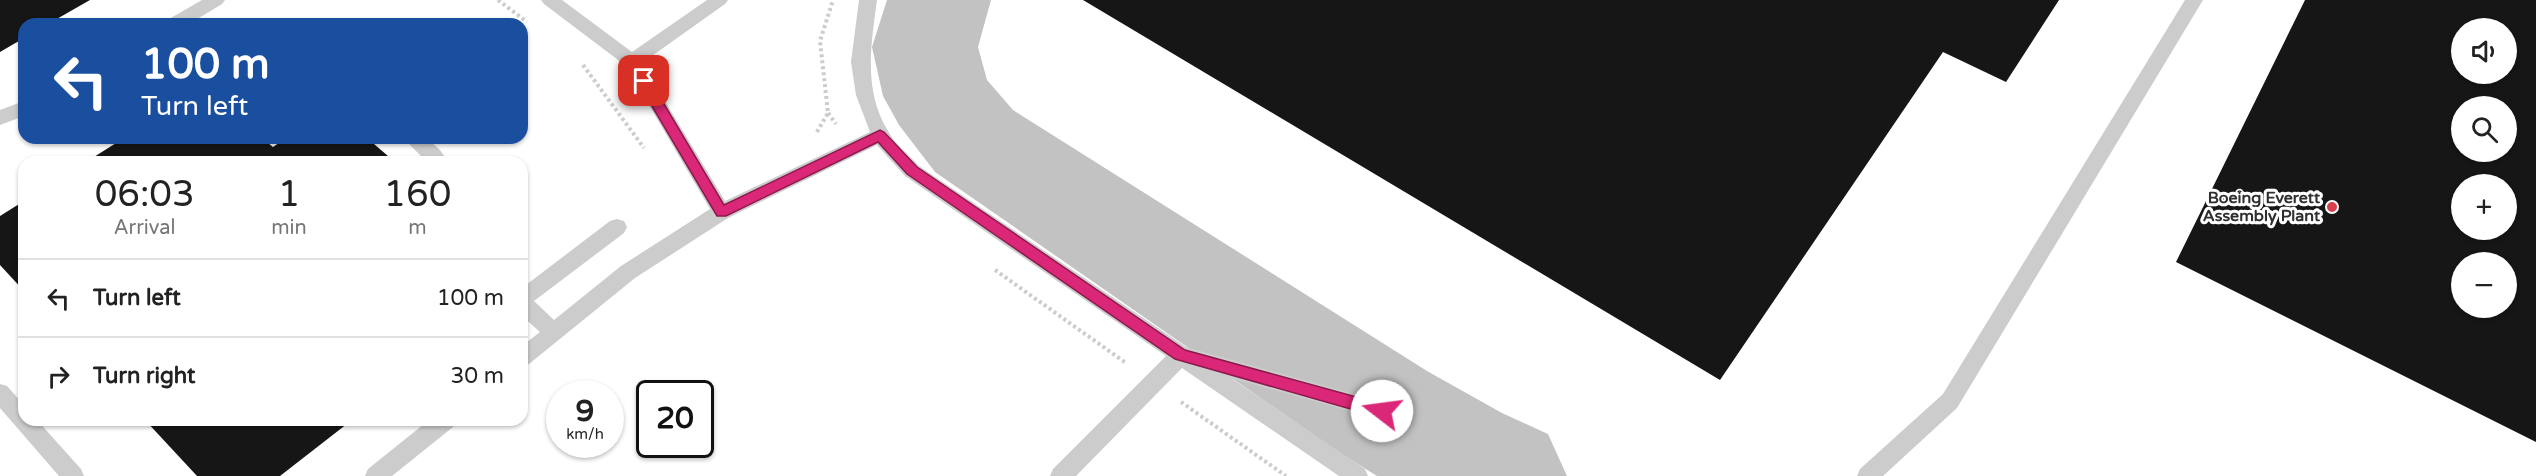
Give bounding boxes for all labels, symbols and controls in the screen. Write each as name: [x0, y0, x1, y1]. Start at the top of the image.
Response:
map controls: [2451, 18, 2517, 318]
button: sound: [2451, 18, 2517, 84]
text: 100 m: [141, 39, 270, 90]
icon: left: [42, 42, 120, 120]
pin: [618, 55, 669, 106]
icon: arrive: [627, 64, 660, 97]
text: Turn left: [141, 90, 248, 123]
button: search: [2451, 96, 2517, 162]
text: 06:03: [95, 173, 195, 216]
text: 1: [278, 173, 300, 216]
text: 160: [383, 173, 451, 216]
button: +: [2451, 174, 2517, 240]
place label: Boeing Everett Assembly Plant: [2203, 188, 2321, 226]
marker: Boeing Everett Assembly Plant: [2325, 200, 2339, 214]
text: Arrival: [114, 216, 176, 240]
text: min: [271, 216, 307, 240]
text: m: [408, 216, 427, 240]
button: −: [2451, 252, 2517, 318]
icon: left: [42, 282, 75, 315]
text: Turn left: [93, 285, 181, 311]
text: 100 m: [437, 285, 504, 311]
icon: right: [42, 360, 75, 393]
text: Turn right: [93, 363, 195, 389]
text: 30 m: [450, 363, 504, 389]
position arrow: [1350, 379, 1414, 443]
speed limit sign: 20: [636, 380, 714, 458]
text: 9: [576, 393, 594, 430]
text: km/h: [566, 425, 604, 443]

